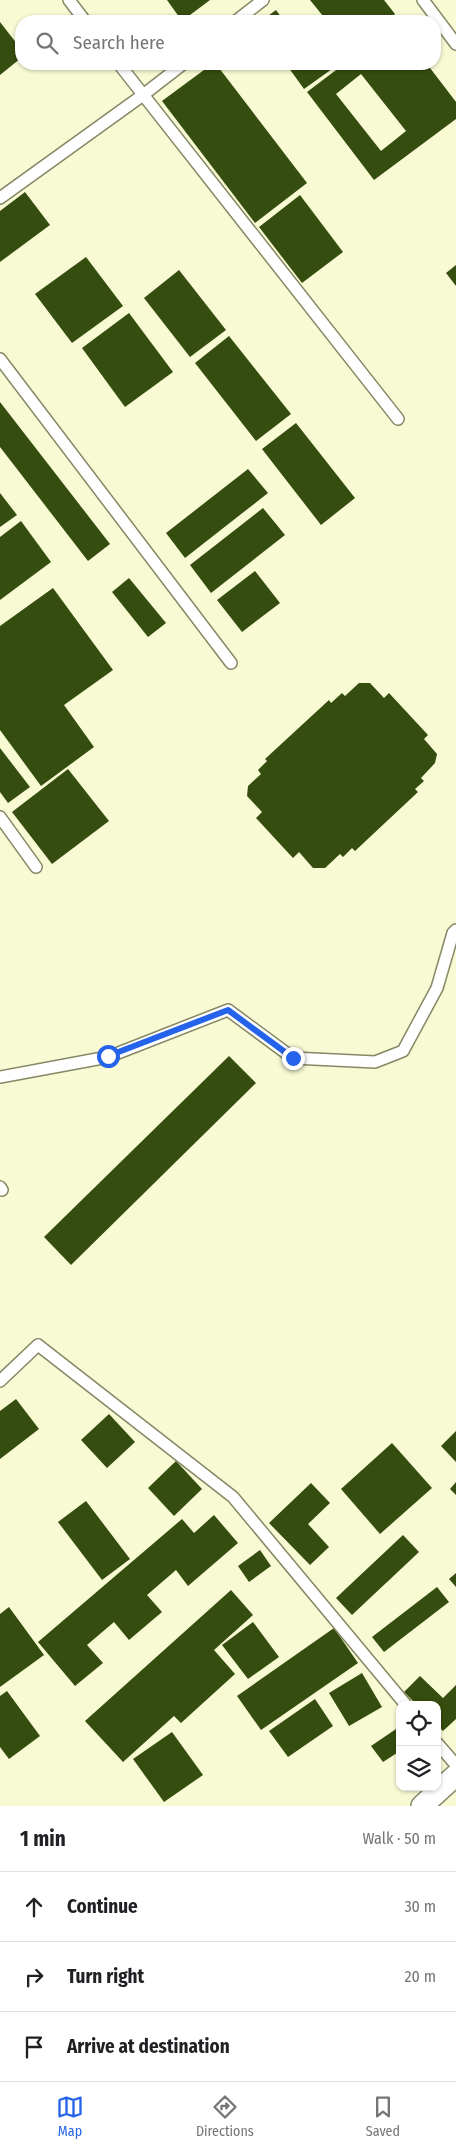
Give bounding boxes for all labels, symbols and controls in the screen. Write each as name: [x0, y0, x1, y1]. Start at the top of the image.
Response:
search box: [15, 15, 441, 70]
icon: search: [33, 29, 61, 57]
text: Search here: [73, 31, 165, 54]
route start: [97, 1045, 120, 1068]
route end: [282, 1047, 305, 1070]
map controls: [396, 1701, 441, 1791]
button: locate: [396, 1701, 441, 1746]
button: layers: [396, 1746, 441, 1791]
text: 1 min: [20, 1826, 66, 1852]
text: Walk · 50 m: [362, 1829, 436, 1848]
icon: ahead: [20, 1893, 48, 1921]
text: Continue: [67, 1895, 138, 1918]
text: 30 m: [404, 1897, 436, 1916]
icon: right: [20, 1963, 48, 1991]
text: Turn right: [67, 1965, 144, 1988]
text: 20 m: [405, 1967, 436, 1986]
icon: arrive: [20, 2033, 48, 2061]
text: Arrive at destination: [67, 2035, 230, 2058]
tab: Map: [56, 2093, 84, 2140]
tab: Directions: [196, 2093, 254, 2140]
tab: Saved: [366, 2093, 400, 2140]

